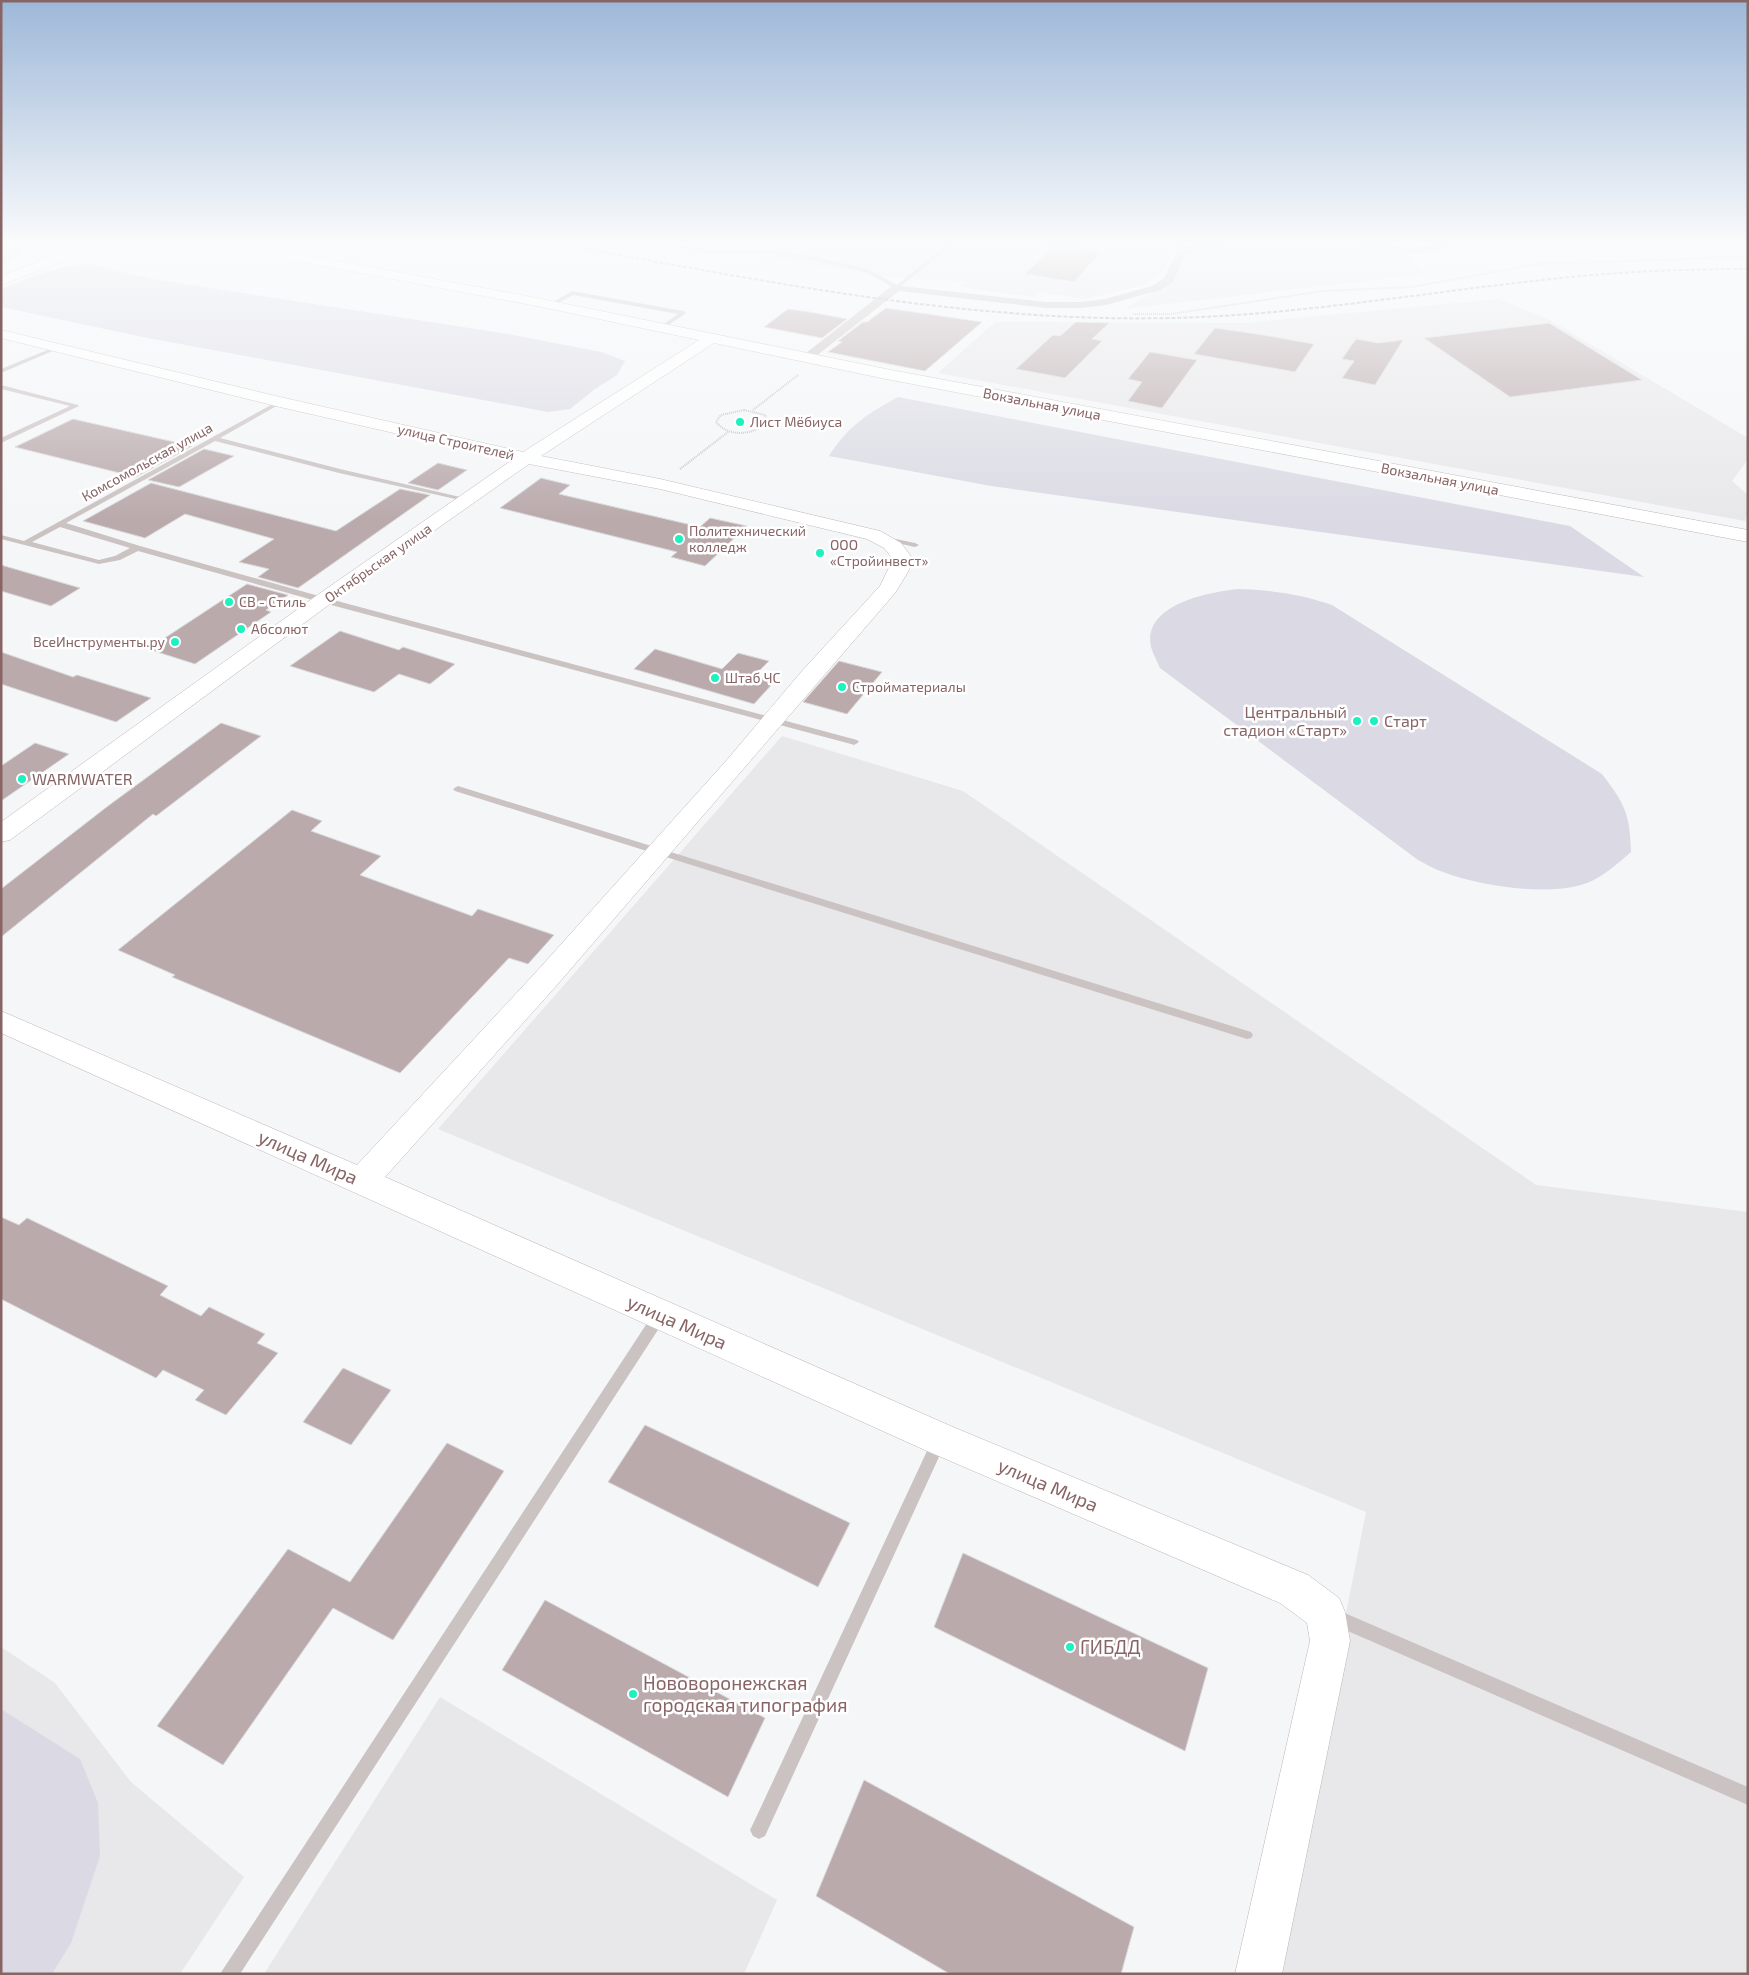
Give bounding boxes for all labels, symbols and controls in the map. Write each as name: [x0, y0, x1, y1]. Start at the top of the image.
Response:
street label: Вокзальная улица: [982, 384, 1102, 423]
place label: Лист Мёбиуса: [750, 413, 842, 430]
marker: Лист Мёбиуса: [734, 416, 746, 428]
street label: Комсомольская улица: [78, 419, 215, 505]
street label: улица Строителей: [396, 420, 516, 463]
street label: Вокзальная улица: [1380, 459, 1500, 498]
street label: Октябрьская улица: [321, 519, 434, 606]
place label: Политехнический колледж: [689, 522, 806, 555]
marker: Политехнический колледж: [673, 533, 685, 545]
place label: ООО «Стройинвест»: [830, 536, 928, 569]
marker: ООО «Стройинвест»: [814, 547, 826, 559]
place label: СВ - Стиль: [239, 593, 306, 610]
marker: СВ - Стиль: [223, 596, 235, 608]
place label: Абсолют: [251, 620, 308, 637]
marker: Абсолют: [235, 623, 247, 635]
place label: ВсеИнструменты.ру: [33, 633, 166, 650]
marker: ВсеИнструменты.ру: [169, 636, 181, 648]
place label: Штаб ЧС: [725, 669, 781, 686]
marker: Штаб ЧС: [709, 672, 721, 684]
place label: Стройматериалы: [852, 678, 966, 695]
marker: Стройматериалы: [836, 681, 848, 693]
place label: Центральный стадион «Старт»: [1223, 702, 1347, 739]
place label: Старт: [1384, 711, 1427, 730]
marker: Центральный стадион «Старт»: [1351, 715, 1363, 727]
marker: Старт: [1368, 715, 1380, 727]
place label: WARMWATER: [32, 769, 133, 788]
marker: WARMWATER: [16, 773, 28, 785]
street label: улица Мира: [254, 1124, 362, 1190]
street label: улица Мира: [623, 1289, 731, 1355]
street label: улица Мира: [994, 1453, 1102, 1517]
place label: ГИБДД: [1080, 1635, 1141, 1658]
marker: ГИБДД: [1064, 1641, 1076, 1653]
place label: Нововоронежская городская типография: [643, 1671, 848, 1716]
marker: Нововоронежская городская типография: [627, 1688, 639, 1700]

